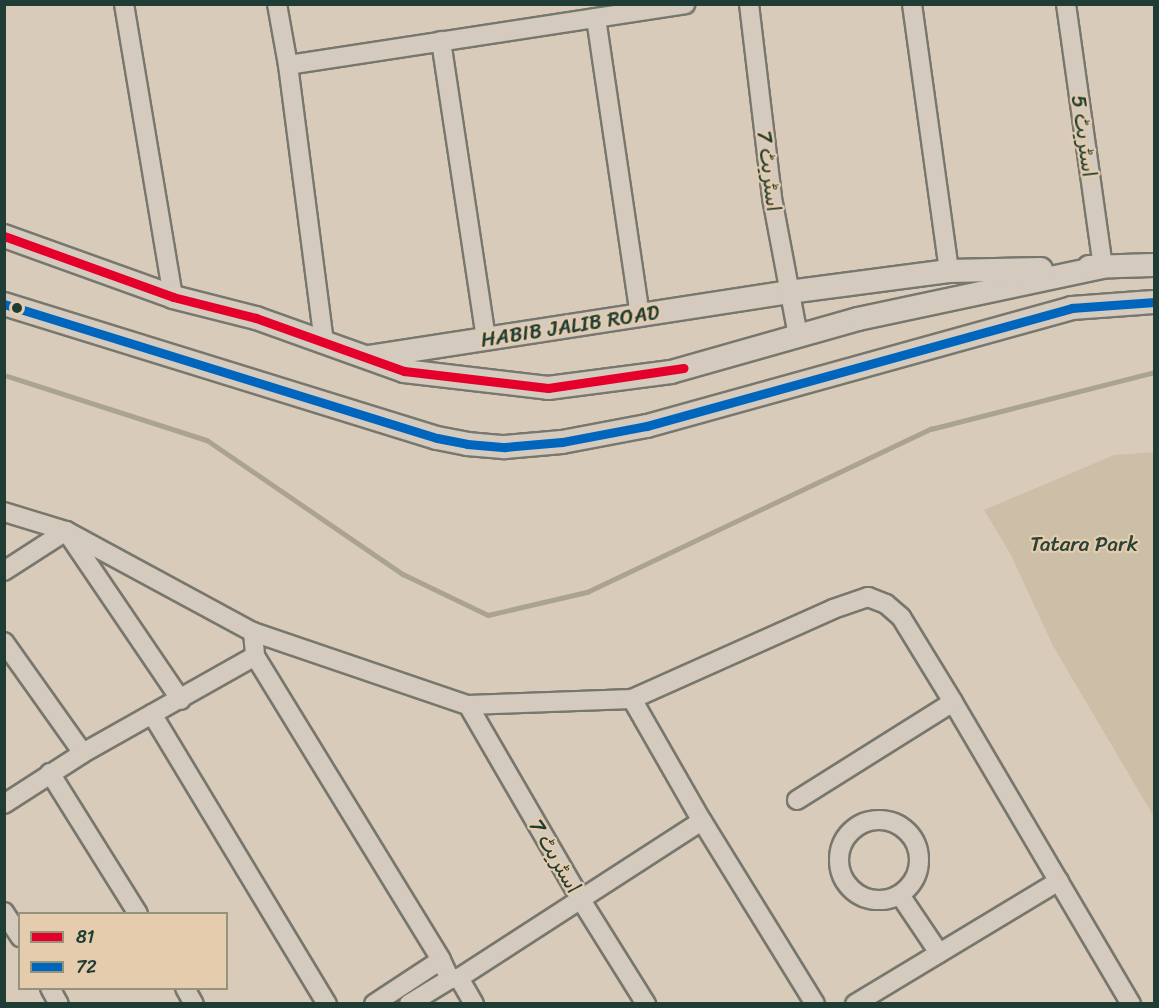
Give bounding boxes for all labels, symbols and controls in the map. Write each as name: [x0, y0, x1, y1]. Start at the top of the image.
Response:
street label: اسٹریٹ 5: [1066, 93, 1102, 179]
street label: اسٹریٹ 7: [752, 129, 786, 213]
street label: HABIB JALIB ROAD: [480, 300, 660, 352]
unlabelled marker: [11, 302, 23, 314]
park label: Tatara Park: [1030, 531, 1138, 557]
street label: اسٹریٹ 7: [524, 814, 586, 898]
legend: [18, 912, 228, 990]
text: 81: [76, 921, 95, 953]
text: 72: [76, 951, 97, 983]

